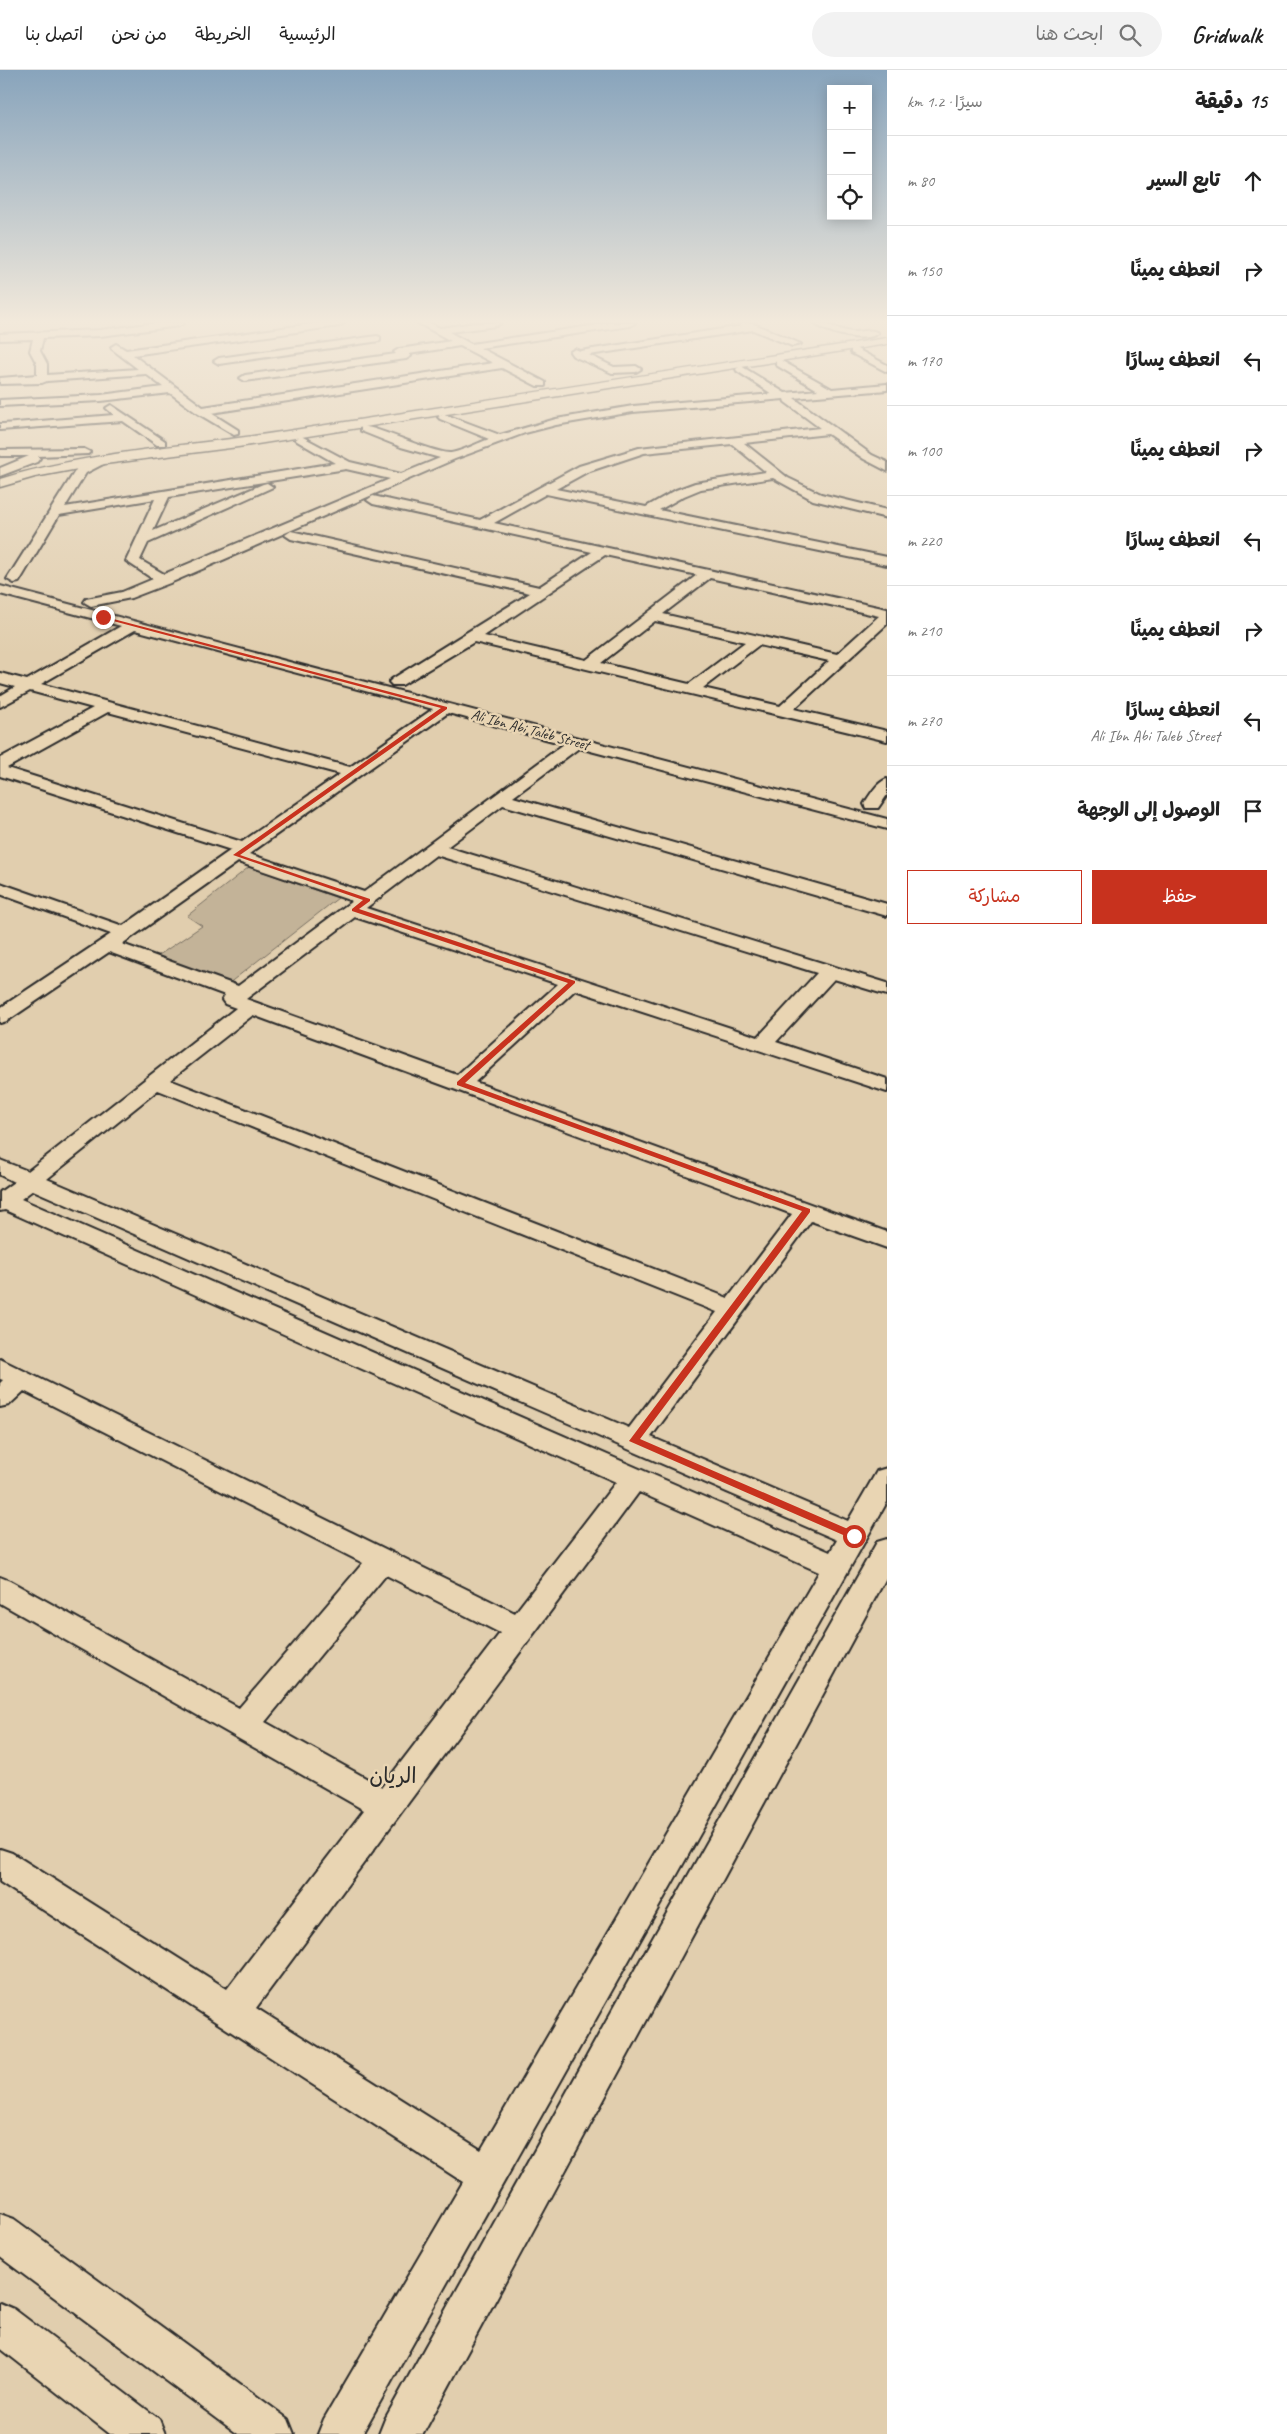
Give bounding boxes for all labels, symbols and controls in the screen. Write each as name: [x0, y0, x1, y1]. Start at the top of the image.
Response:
search box: [812, 12, 1162, 57]
text: Gridwalk: [1192, 20, 1262, 50]
icon: search: [1116, 21, 1144, 49]
text: ابحث هنا: [1035, 22, 1104, 46]
text: اتصل بنا: [25, 23, 83, 45]
text: من نحن: [111, 23, 167, 45]
text: الخريطة: [195, 23, 251, 45]
text: الرئيسية: [279, 23, 336, 45]
map controls: [827, 85, 872, 220]
button: +: [827, 85, 872, 130]
text: 15 دقيقة: [1195, 88, 1267, 114]
text: سيرًا · 1.2 km: [907, 92, 983, 112]
button: −: [827, 130, 872, 175]
icon: ahead: [1239, 167, 1267, 195]
text: تابع السير: [1148, 168, 1220, 192]
text: 80 m: [907, 171, 934, 191]
button: locate: [827, 175, 872, 220]
icon: right: [1239, 257, 1267, 285]
text: انعطف يمينًا: [1131, 258, 1220, 282]
text: 150 m: [907, 261, 941, 281]
icon: left: [1239, 347, 1267, 375]
text: انعطف يسارًا: [1126, 348, 1220, 372]
text: 170 m: [907, 351, 941, 371]
icon: right: [1239, 437, 1267, 465]
text: انعطف يمينًا: [1131, 438, 1220, 462]
text: 100 m: [907, 441, 941, 461]
icon: left: [1239, 527, 1267, 555]
text: انعطف يسارًا: [1126, 528, 1220, 552]
text: 220 m: [907, 531, 941, 551]
route end: [92, 606, 115, 629]
icon: right: [1239, 617, 1267, 645]
text: انعطف يمينًا: [1131, 618, 1220, 642]
text: 210 m: [907, 621, 941, 641]
text: انعطف يسارًا: [1126, 698, 1220, 722]
street label: Ali Ibn Abi Taleb Street: [469, 705, 593, 755]
icon: left: [1239, 707, 1267, 735]
text: 270 m: [907, 711, 941, 731]
text: Ali Ibn Abi Taleb Street: [1090, 726, 1220, 746]
icon: arrive: [1239, 797, 1267, 825]
text: الوصول إلى الوجهة: [1077, 798, 1220, 822]
button: مشاركة: [907, 870, 1082, 924]
button: حفظ: [1092, 870, 1267, 924]
route start: [843, 1525, 866, 1548]
district label: الريان: [369, 1762, 417, 1790]

